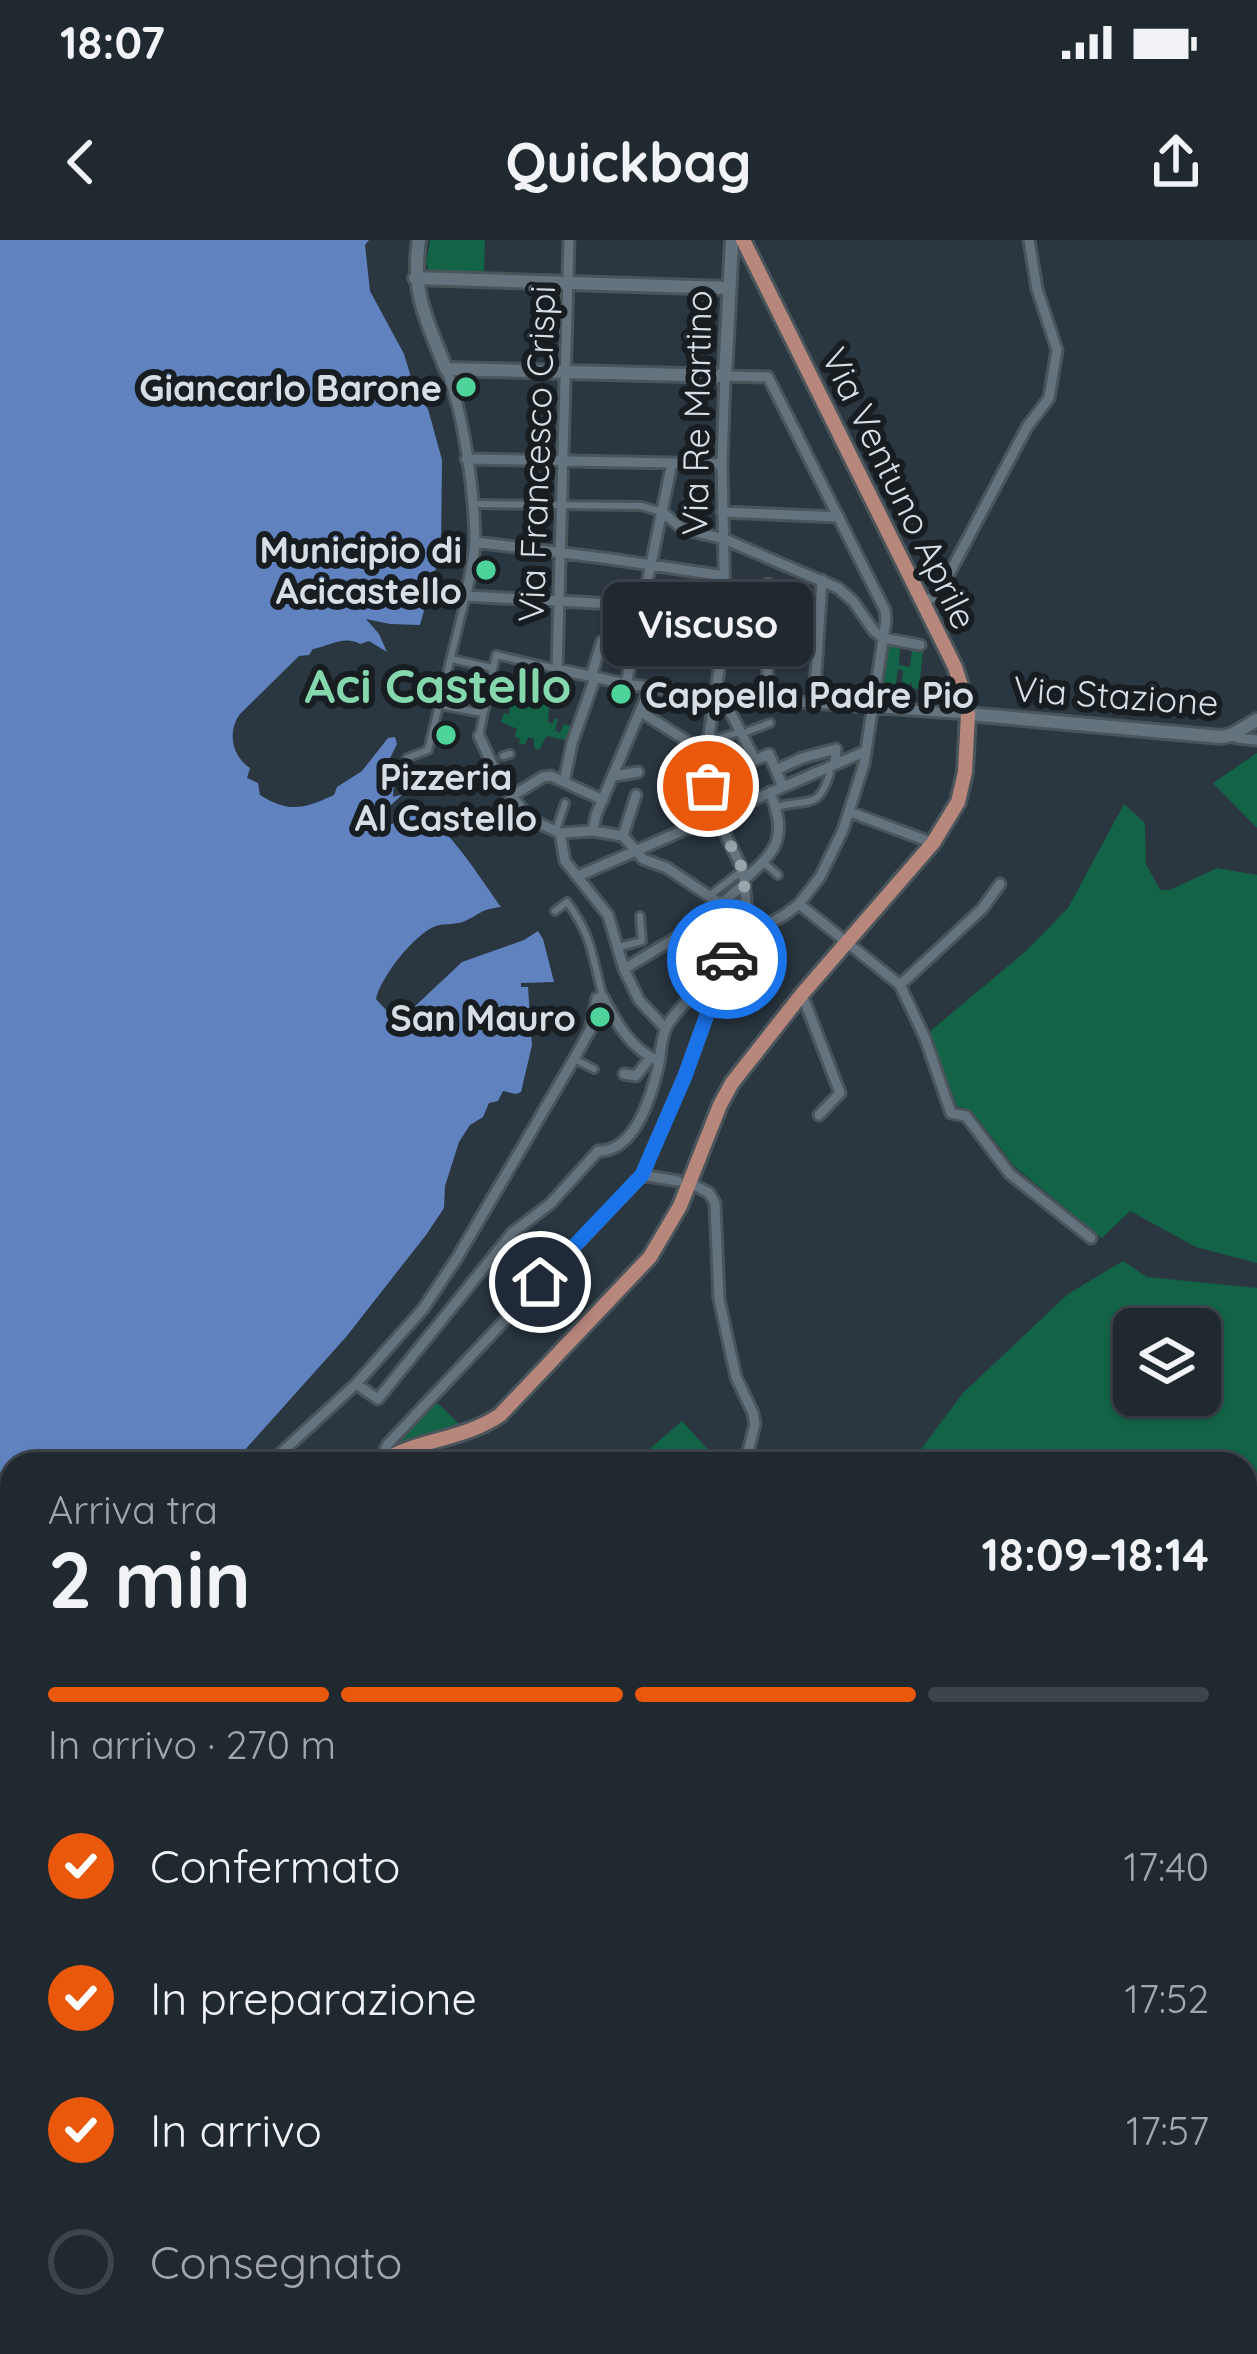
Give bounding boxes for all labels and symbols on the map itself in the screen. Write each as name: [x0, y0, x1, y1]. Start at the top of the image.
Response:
street label: Via Francesco Crispi: [508, 285, 564, 623]
street label: Via Re Martino: [671, 290, 721, 536]
street label: Via Ventuno Aprile: [812, 340, 988, 636]
place label: Giancarlo Barone: [139, 365, 442, 410]
marker: Giancarlo Barone: [453, 374, 479, 400]
place label: Municipio di Acicastello: [259, 527, 462, 613]
marker: Municipio di Acicastello: [473, 557, 499, 583]
callout: Viscuso: [603, 582, 813, 666]
district label: Aci Castello: [305, 655, 571, 715]
street label: Via Stazione: [1012, 665, 1220, 725]
place label: Cappella Padre Pio: [645, 672, 974, 717]
marker: Cappella Padre Pio: [608, 681, 634, 707]
marker: Pizzeria Al Castello: [433, 722, 459, 748]
pin: [657, 735, 759, 837]
place label: Pizzeria Al Castello: [355, 754, 537, 840]
courier: [667, 899, 787, 1019]
place label: San Mauro: [390, 995, 576, 1040]
marker: San Mauro: [587, 1004, 613, 1030]
pin: [489, 1231, 591, 1333]

